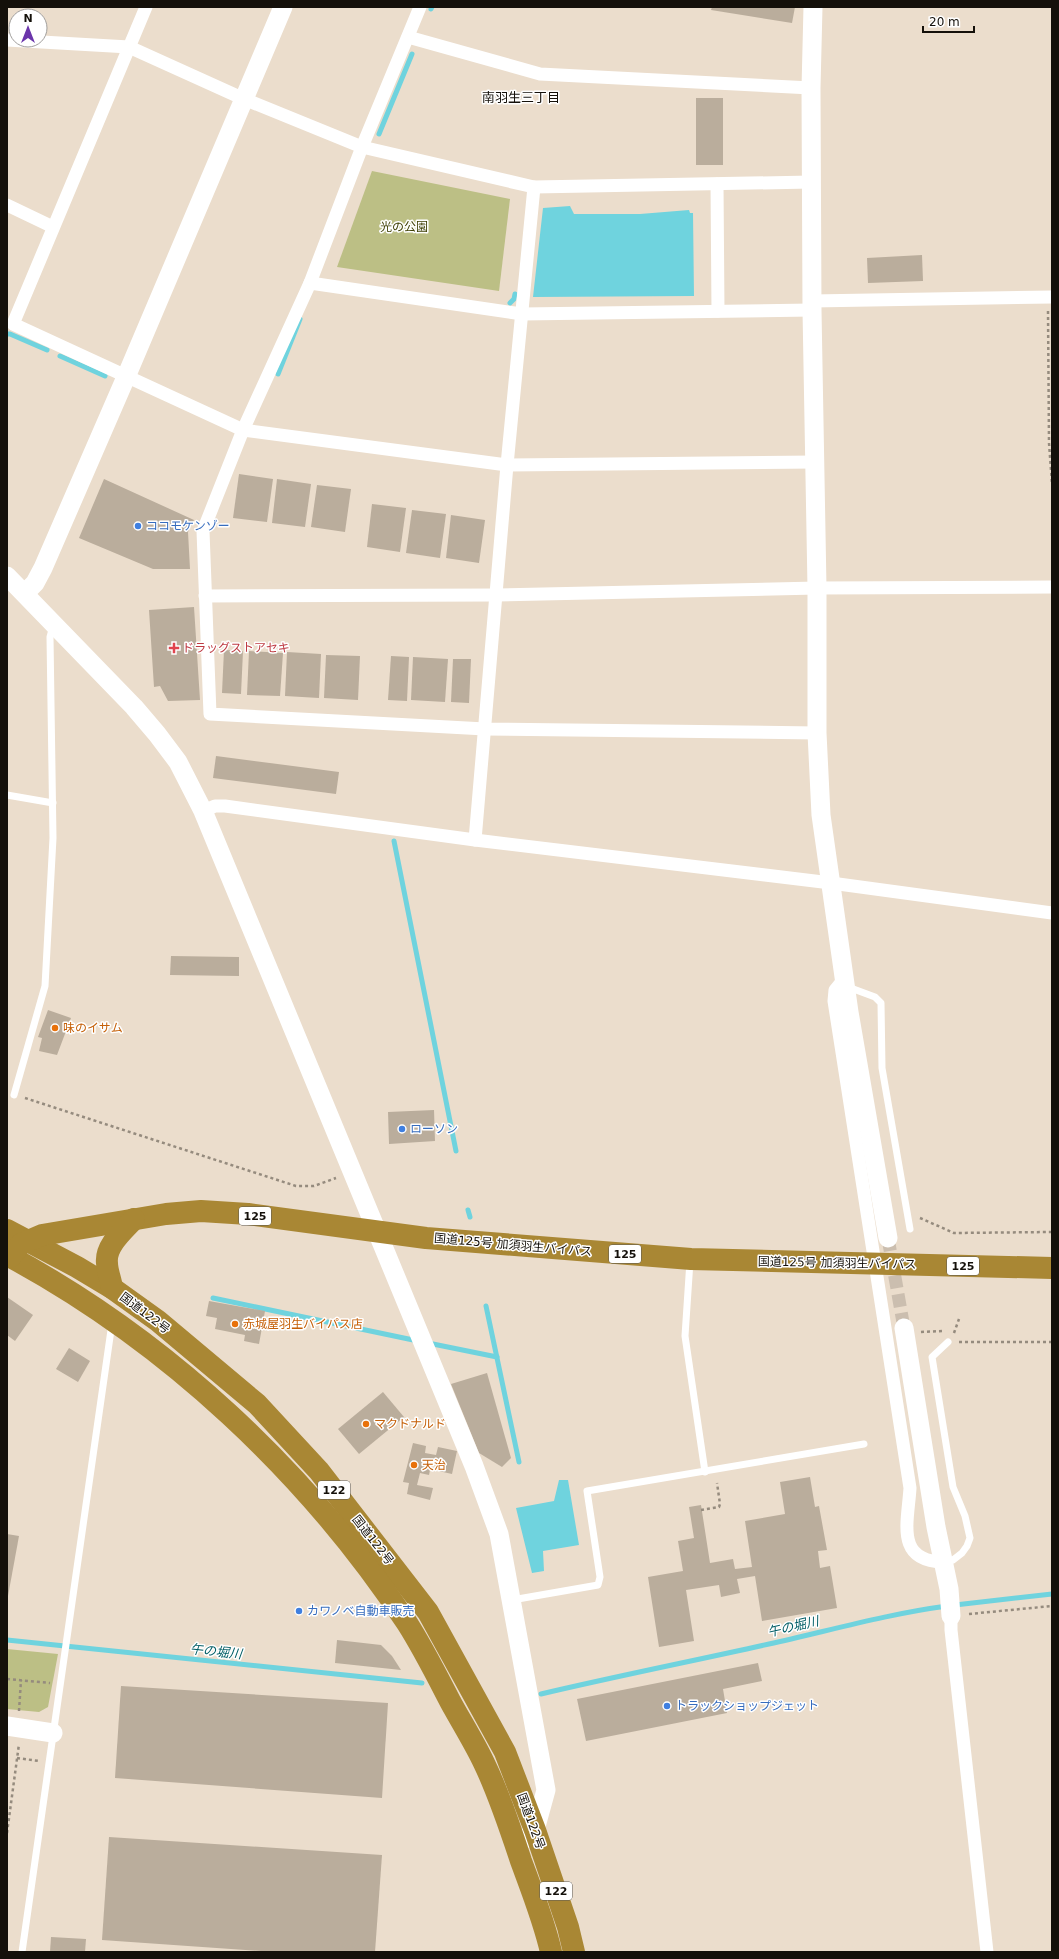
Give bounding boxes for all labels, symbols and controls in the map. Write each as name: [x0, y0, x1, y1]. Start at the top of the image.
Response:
north arrow: [8, 8, 48, 48]
scale bar: [923, 8, 974, 34]
text: N: [23, 12, 33, 25]
text: 20 m: [929, 15, 960, 29]
district label: 南羽生三丁目: [482, 90, 560, 105]
park label: 光の公園: [380, 220, 428, 234]
place label: ココモケンゾー: [146, 519, 230, 533]
marker: ココモケンゾー: [133, 521, 143, 531]
place label: ドラッグストアセキ: [182, 641, 290, 655]
marker: ドラッグストアセキ: [169, 643, 179, 653]
place label: 味のイサム: [63, 1021, 123, 1035]
marker: 味のイサム: [50, 1023, 60, 1033]
place label: ローソン: [410, 1122, 458, 1136]
marker: ローソン: [397, 1124, 407, 1134]
road number: 125: [239, 1207, 271, 1225]
street label: 国道125号 加須羽生バイパス: [433, 1231, 593, 1259]
road number: 125: [609, 1245, 641, 1263]
street label: 国道125号 加須羽生バイパス: [758, 1255, 916, 1271]
road number: 125: [947, 1257, 979, 1275]
street label: 国道122号: [117, 1290, 173, 1336]
place label: 赤城屋羽生バイパス店: [243, 1317, 363, 1331]
marker: 赤城屋羽生バイパス店: [230, 1319, 240, 1329]
place label: マクドナルド: [374, 1417, 446, 1431]
marker: マクドナルド: [361, 1419, 371, 1429]
place label: 天治: [422, 1458, 446, 1472]
marker: 天治: [409, 1460, 419, 1470]
road number: 122: [318, 1481, 350, 1499]
street label: 国道122号: [349, 1512, 397, 1568]
place label: カワノベ自動車販売: [307, 1604, 414, 1618]
marker: カワノベ自動車販売: [294, 1606, 304, 1616]
water label: 午の堀川: [766, 1613, 822, 1640]
water label: 午の堀川: [189, 1641, 245, 1662]
place label: トラックショップジェット: [675, 1699, 819, 1713]
marker: トラックショップジェット: [662, 1701, 672, 1711]
street label: 国道122号: [514, 1791, 548, 1851]
road number: 122: [540, 1882, 572, 1900]

